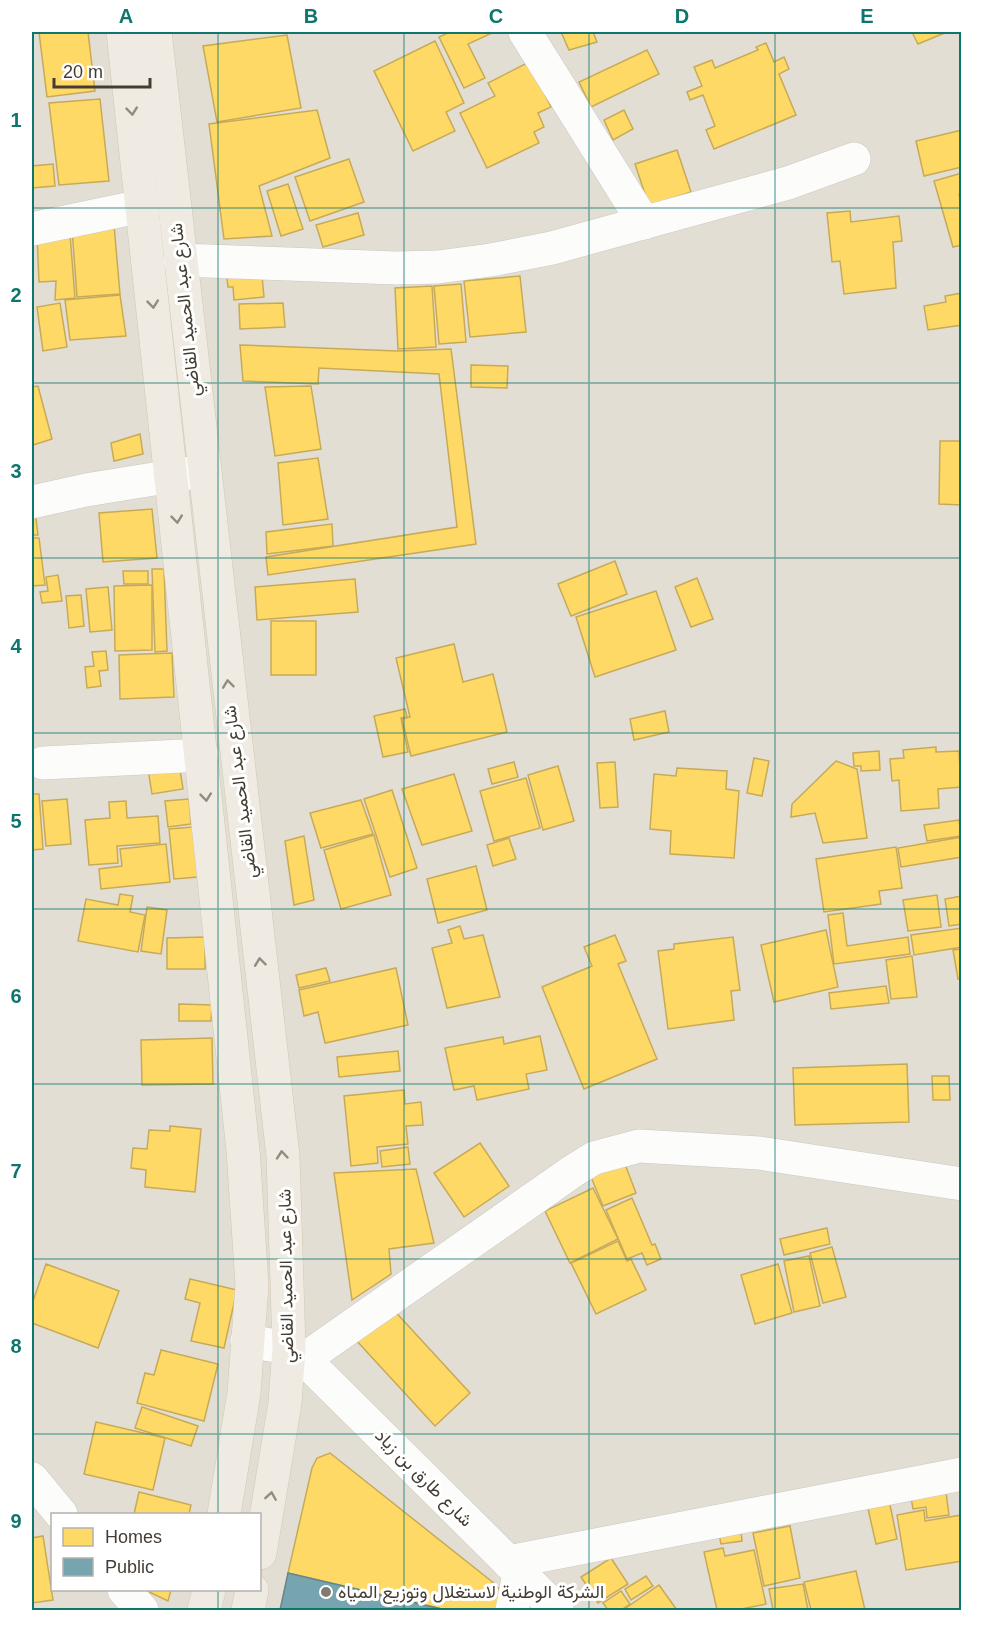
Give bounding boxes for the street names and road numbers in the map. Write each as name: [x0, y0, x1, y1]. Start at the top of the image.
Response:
street label: شارع عبد الحميد القاضي: [166, 222, 209, 398]
street label: شارع عبد الحميد القاضي: [219, 704, 266, 880]
street label: شارع عبد الحميد القاضي: [274, 1189, 303, 1363]
street label: شارع طارق بن زياد: [370, 1425, 477, 1532]

